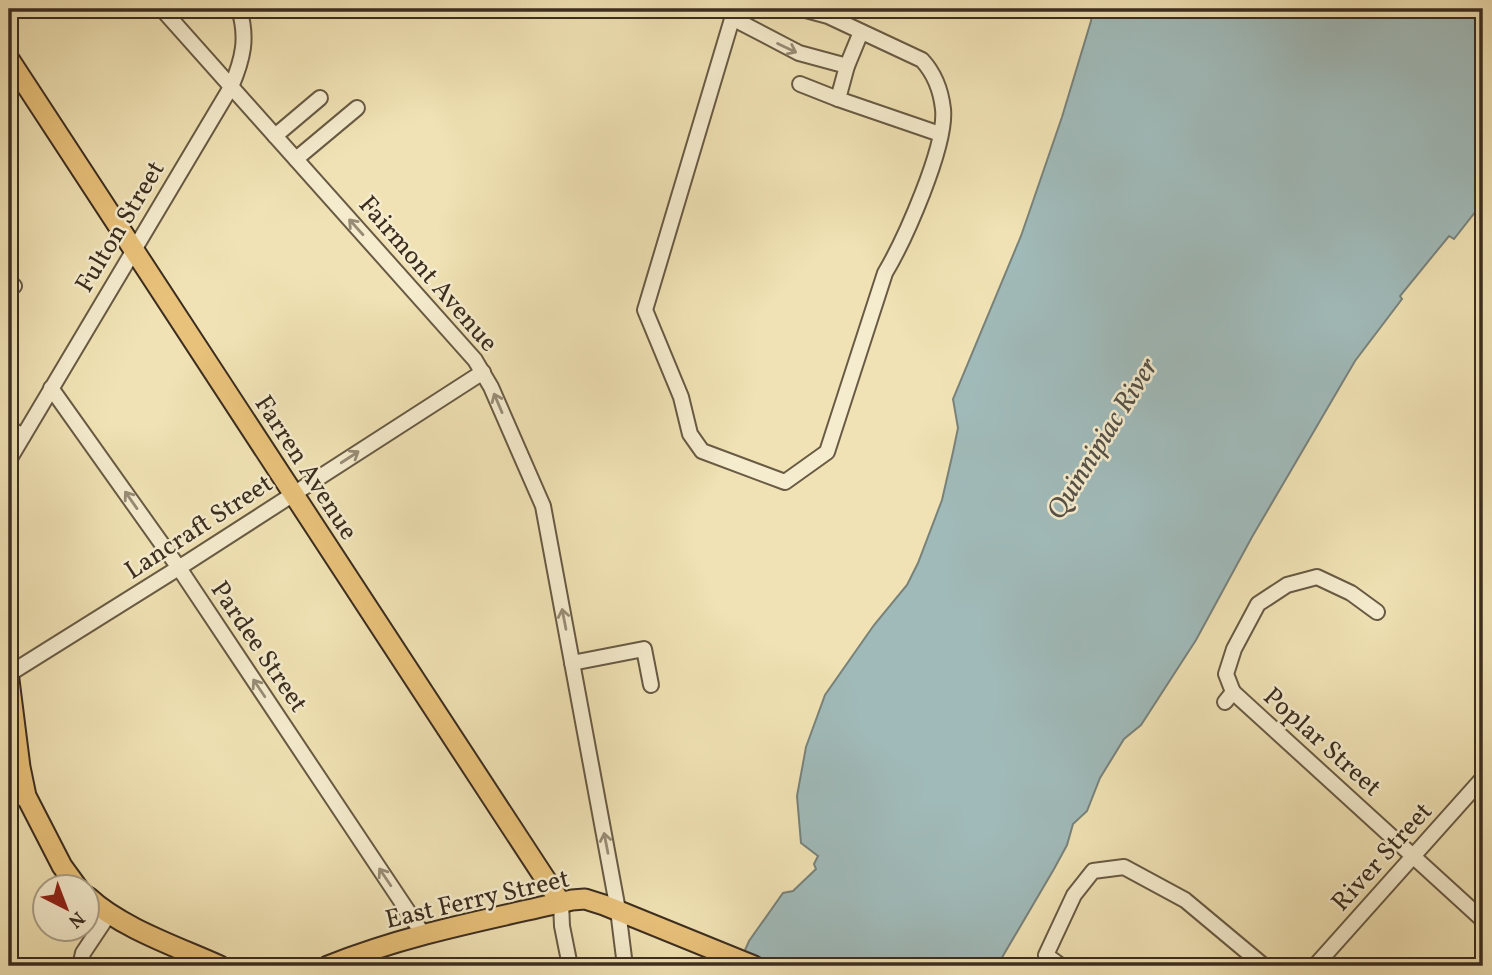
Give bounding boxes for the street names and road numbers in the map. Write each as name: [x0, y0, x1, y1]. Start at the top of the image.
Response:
street label: Fulton Street: [67, 154, 174, 300]
street label: Fairmont Avenue: [349, 188, 506, 360]
street label: Farren Avenue: [245, 389, 366, 548]
street label: Lancraft Street: [118, 466, 280, 589]
street label: Pardee Street: [201, 574, 316, 720]
street label: Poplar Street: [1255, 680, 1389, 805]
street label: River Street: [1324, 795, 1441, 920]
street label: East Ferry Street: [382, 861, 573, 939]

